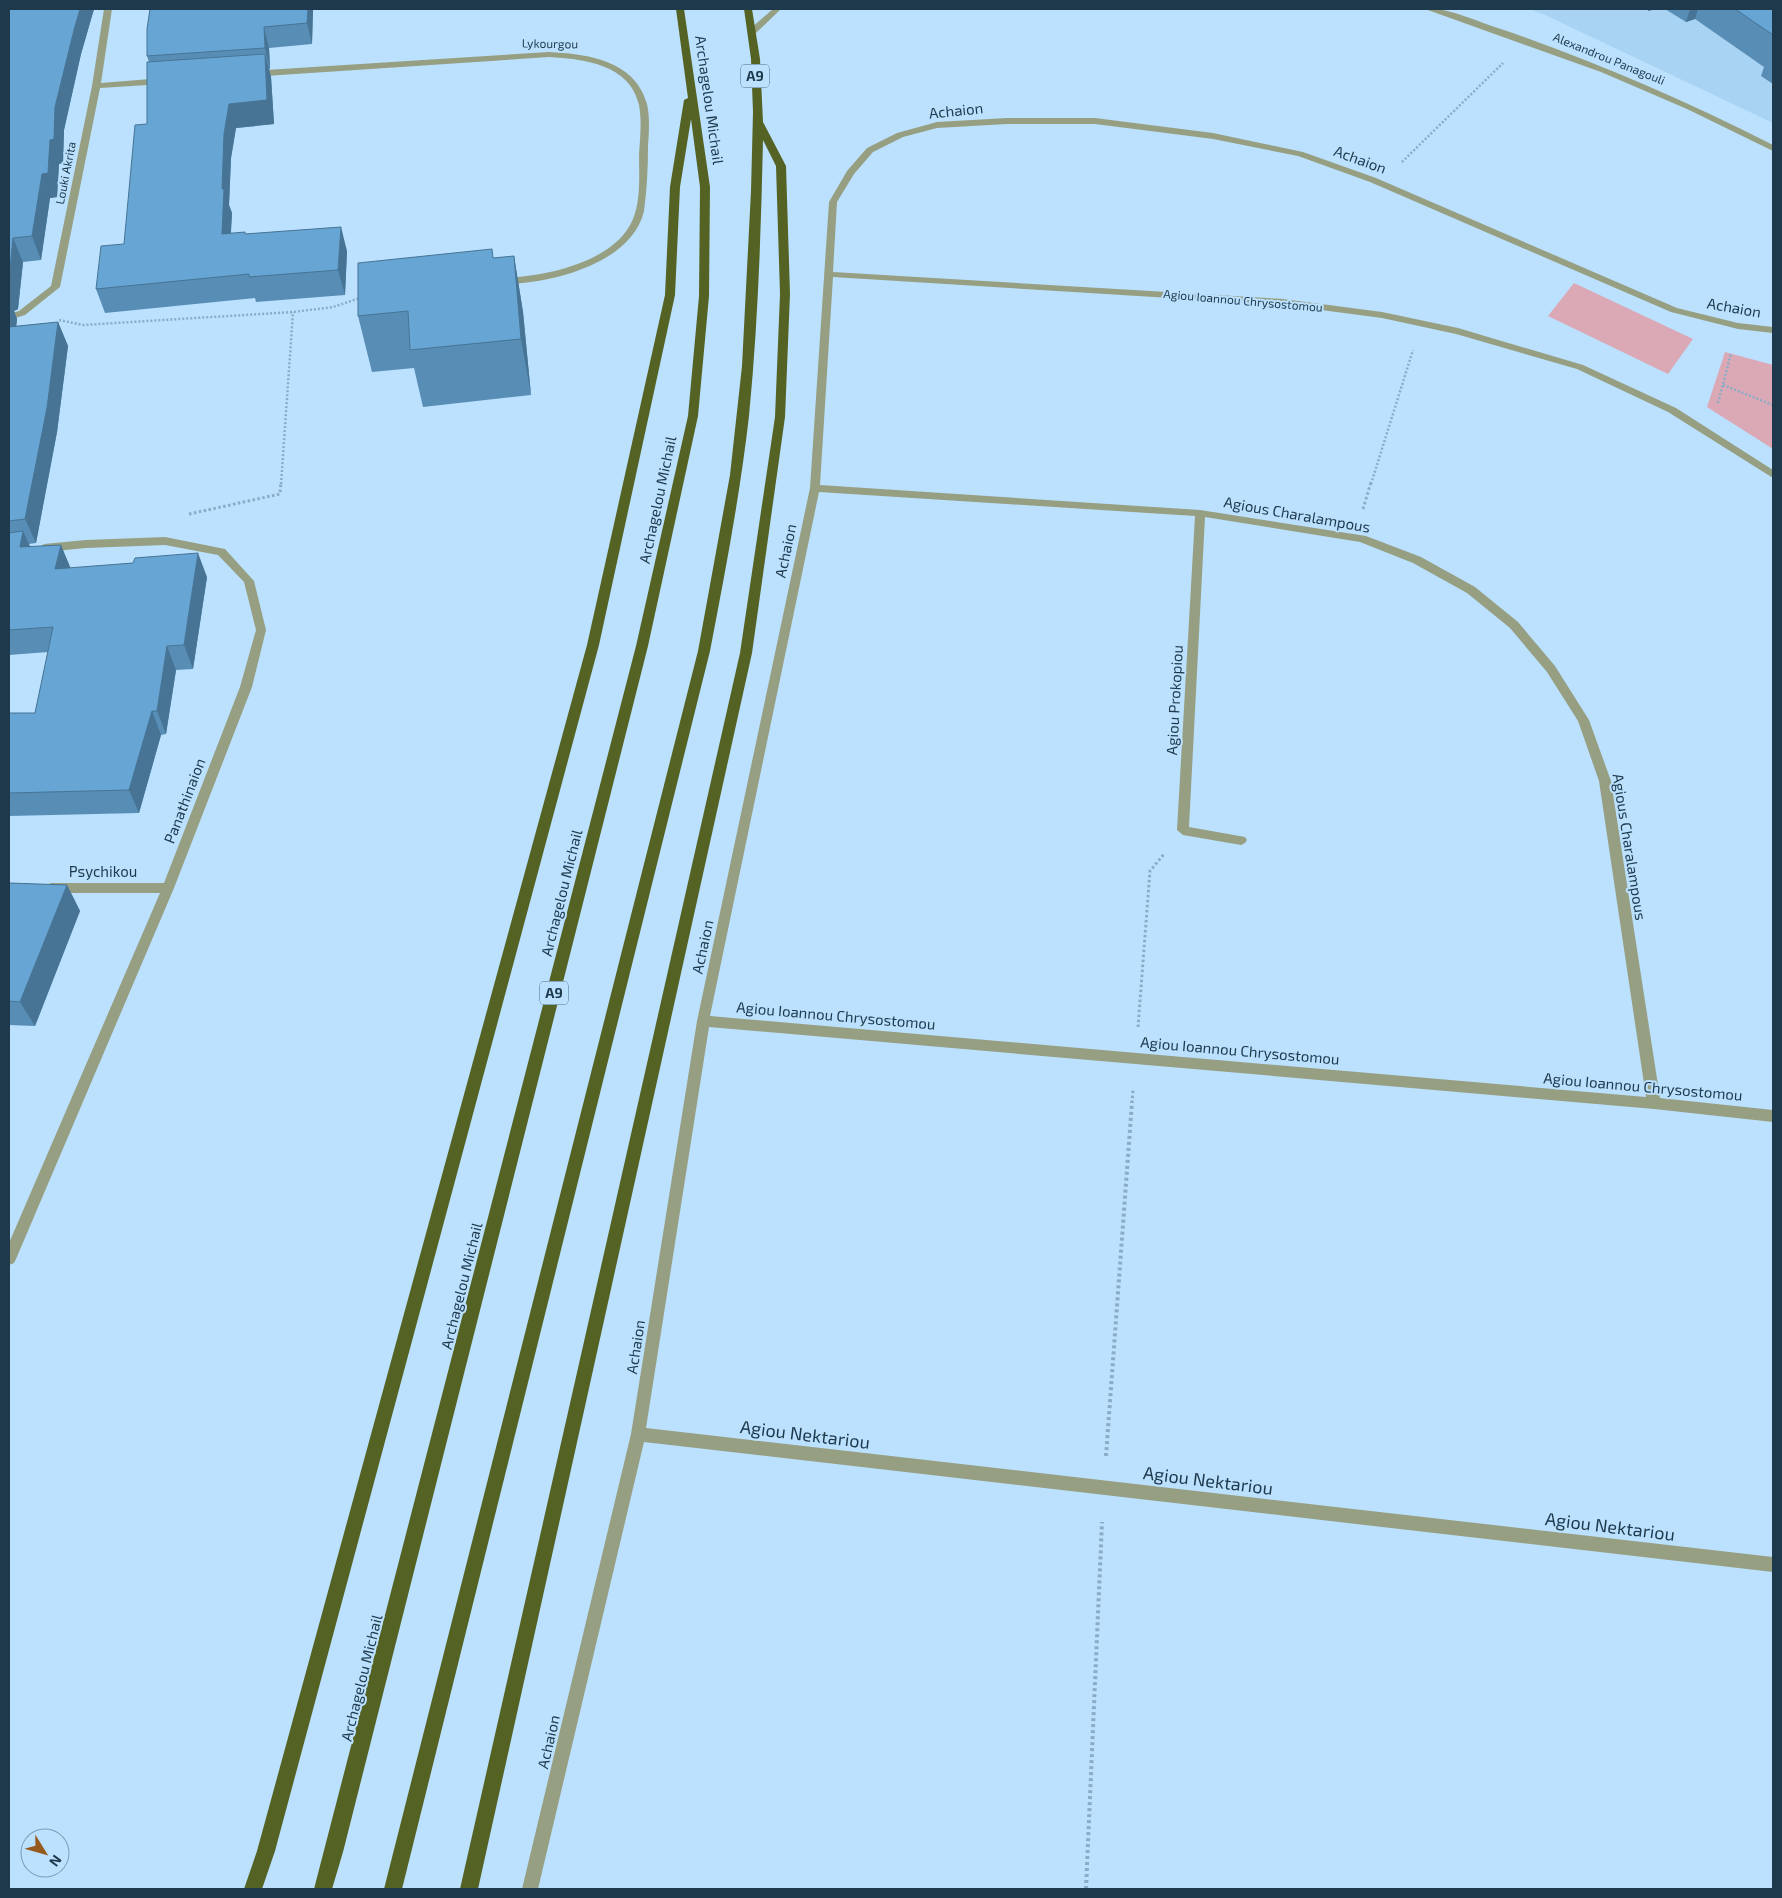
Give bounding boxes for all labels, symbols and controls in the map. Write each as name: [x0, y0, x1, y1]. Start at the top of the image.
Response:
street label: Alexandrou Panagouli: [1551, 29, 1667, 87]
street label: Archagelou Michail: [692, 34, 728, 166]
street label: Lykourgou: [522, 36, 578, 50]
road number: A9: [741, 64, 769, 88]
street label: Achaion: [928, 98, 984, 122]
street label: Louki Akrita: [52, 140, 78, 205]
street label: Achaion: [1332, 141, 1389, 177]
street label: Agiou Ioannou Chrysostomou: [1163, 286, 1323, 314]
street label: Achaion: [1706, 293, 1763, 321]
street label: Archagelou Michail: [635, 434, 679, 565]
street label: Agious Charalampous: [1223, 492, 1372, 536]
street label: Achaion: [771, 522, 799, 579]
street label: Agiou Prokopiou: [1162, 644, 1186, 756]
street label: Panathinaion: [160, 755, 209, 846]
street label: Agious Charalampous: [1609, 772, 1650, 922]
street label: Archagelou Michail: [537, 827, 586, 958]
street label: Psychikou: [69, 862, 137, 880]
street label: Achaion: [688, 918, 716, 975]
road number: A9: [540, 981, 568, 1004]
street label: Agiou Ioannou Chrysostomou: [736, 997, 936, 1033]
street label: Agiou Ioannou Chrysostomou: [1140, 1032, 1340, 1068]
street label: Agiou Ioannou Chrysostomou: [1543, 1068, 1743, 1104]
street label: Archagelou Michail: [437, 1220, 486, 1351]
street label: Achaion: [622, 1318, 648, 1375]
street label: Agiou Nektariou: [739, 1415, 871, 1453]
street label: Agiou Nektariou: [1142, 1461, 1274, 1499]
street label: Agiou Nektariou: [1544, 1507, 1676, 1545]
street label: Archagelou Michail: [337, 1612, 386, 1743]
street label: Achaion: [533, 1713, 563, 1770]
north arrow: [20, 1828, 70, 1878]
text: N: [46, 1852, 66, 1870]

